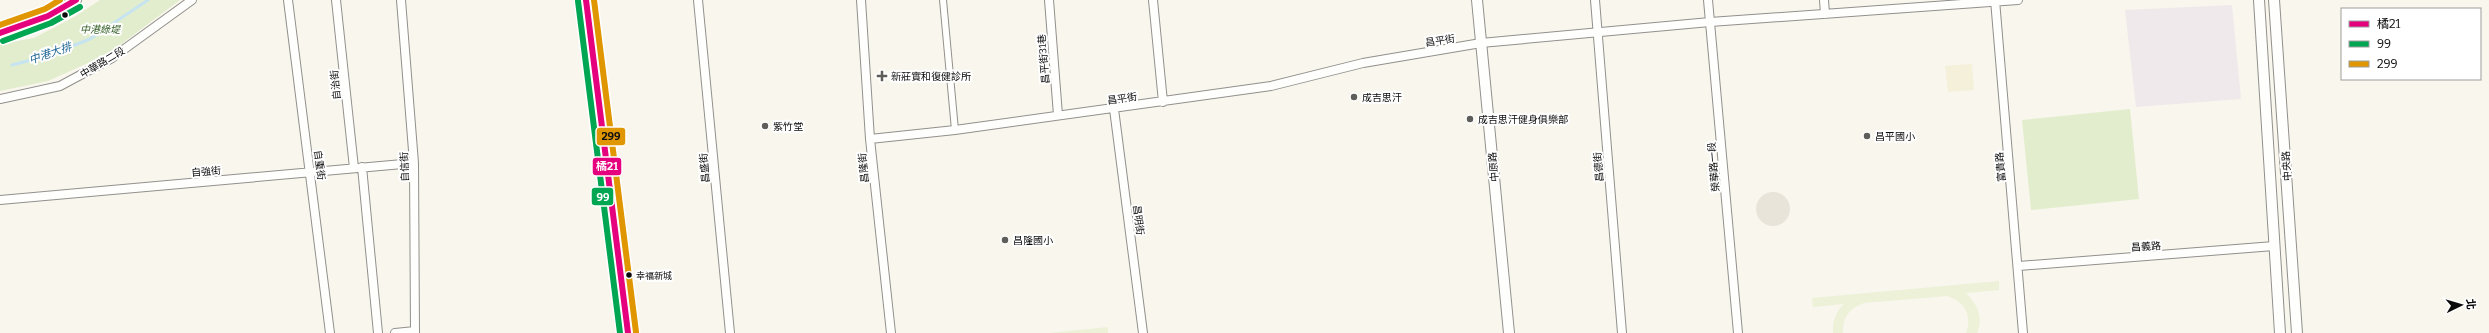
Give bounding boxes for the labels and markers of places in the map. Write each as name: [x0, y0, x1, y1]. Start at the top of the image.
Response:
unlabelled marker: [60, 10, 70, 20]
marker: 新莊實和復健診所: [876, 70, 888, 82]
place label: 新莊實和復健診所: [891, 71, 971, 83]
marker: 成吉思汗: [1349, 92, 1359, 102]
place label: 成吉思汗: [1362, 92, 1402, 104]
marker: 成吉思汗健身俱樂部: [1465, 114, 1475, 124]
place label: 成吉思汗健身俱樂部: [1478, 114, 1568, 126]
marker: 紫竹堂: [760, 121, 770, 131]
place label: 紫竹堂: [773, 121, 803, 133]
marker: 昌平國小: [1862, 131, 1872, 141]
place label: 昌平國小: [1875, 131, 1915, 143]
marker: 昌隆國小: [1000, 235, 1010, 245]
place label: 昌隆國小: [1013, 235, 1053, 247]
marker: 幸福新城: [624, 270, 634, 280]
place label: 幸福新城: [636, 271, 672, 281]

